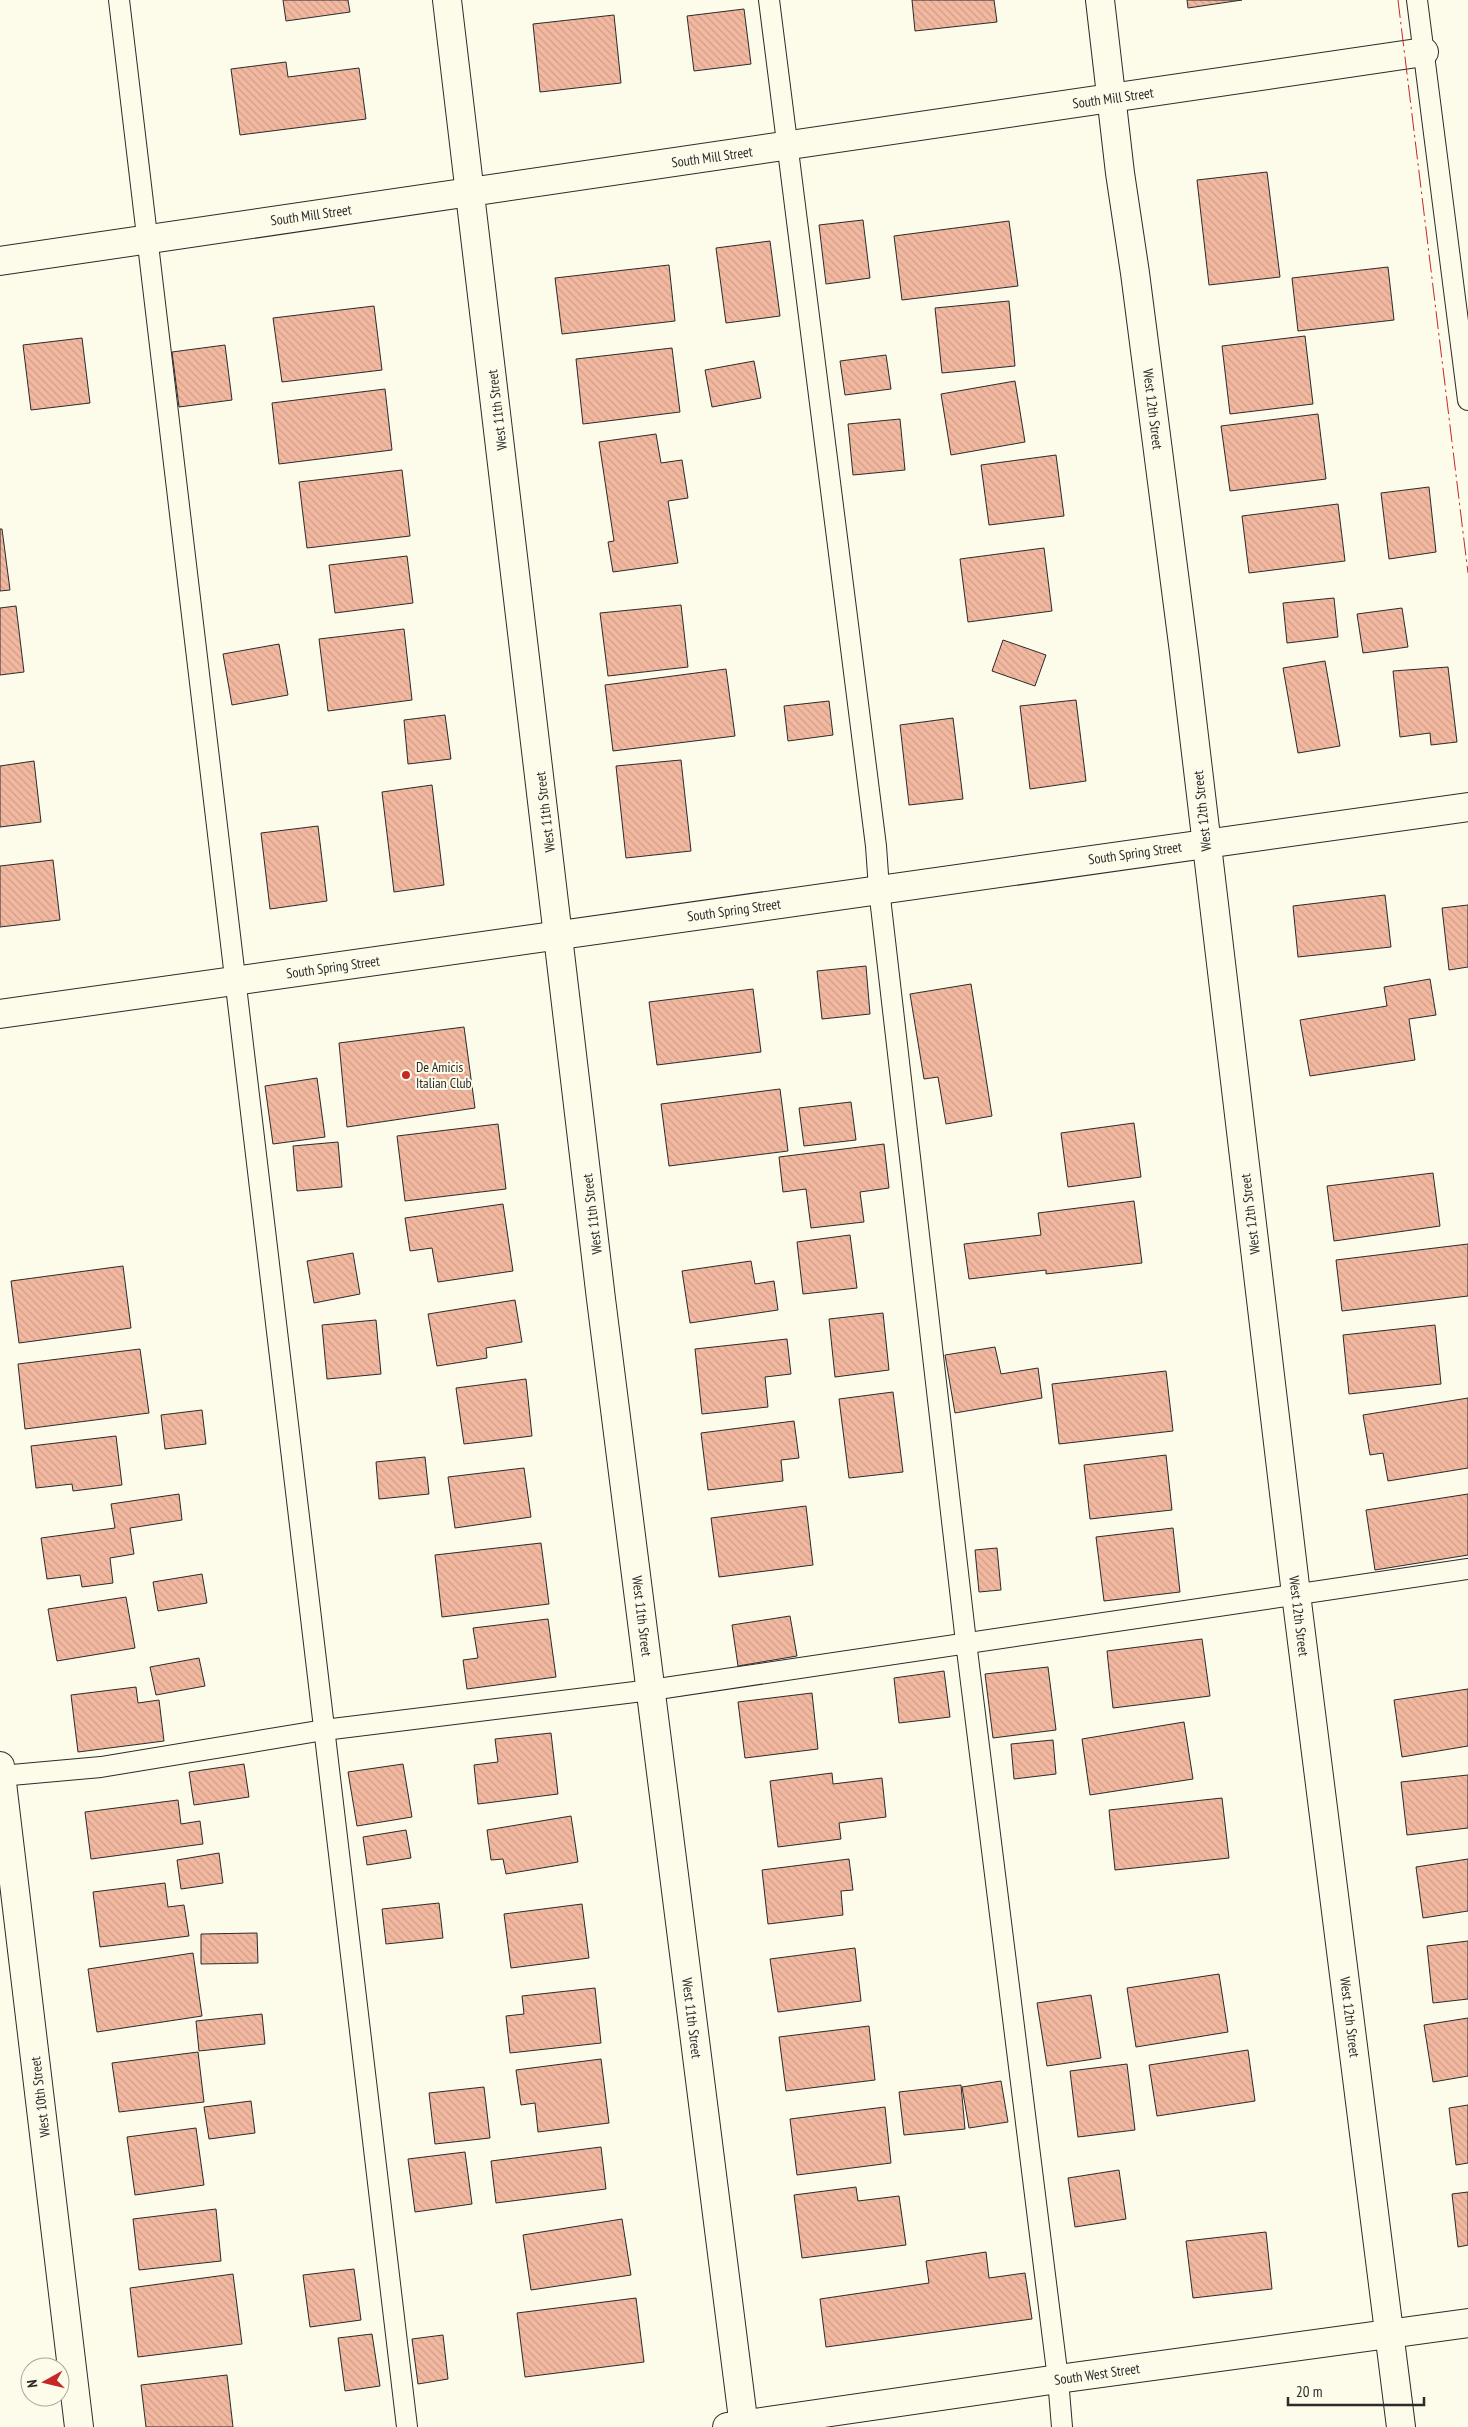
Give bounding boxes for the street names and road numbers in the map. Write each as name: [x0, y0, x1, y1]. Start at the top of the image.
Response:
street label: South Mill Street: [1071, 83, 1155, 113]
street label: South Mill Street: [670, 142, 754, 172]
street label: South Mill Street: [269, 200, 353, 230]
street label: West 12th Street: [1139, 368, 1167, 450]
street label: West 11th Street: [483, 369, 511, 451]
street label: West 12th Street: [1189, 770, 1215, 852]
street label: West 11th Street: [531, 771, 559, 853]
street label: South Spring Street: [1087, 838, 1183, 868]
street label: South Spring Street: [686, 895, 782, 925]
street label: South Spring Street: [285, 952, 381, 982]
street label: West 11th Street: [578, 1173, 606, 1255]
street label: West 12th Street: [1236, 1173, 1264, 1255]
street label: West 11th Street: [628, 1575, 656, 1657]
street label: West 12th Street: [1285, 1575, 1313, 1657]
street label: West 12th Street: [1336, 1976, 1364, 2058]
street label: West 11th Street: [678, 1977, 706, 2059]
street label: West 10th Street: [26, 2056, 54, 2138]
street label: South West Street: [1053, 2359, 1141, 2389]

